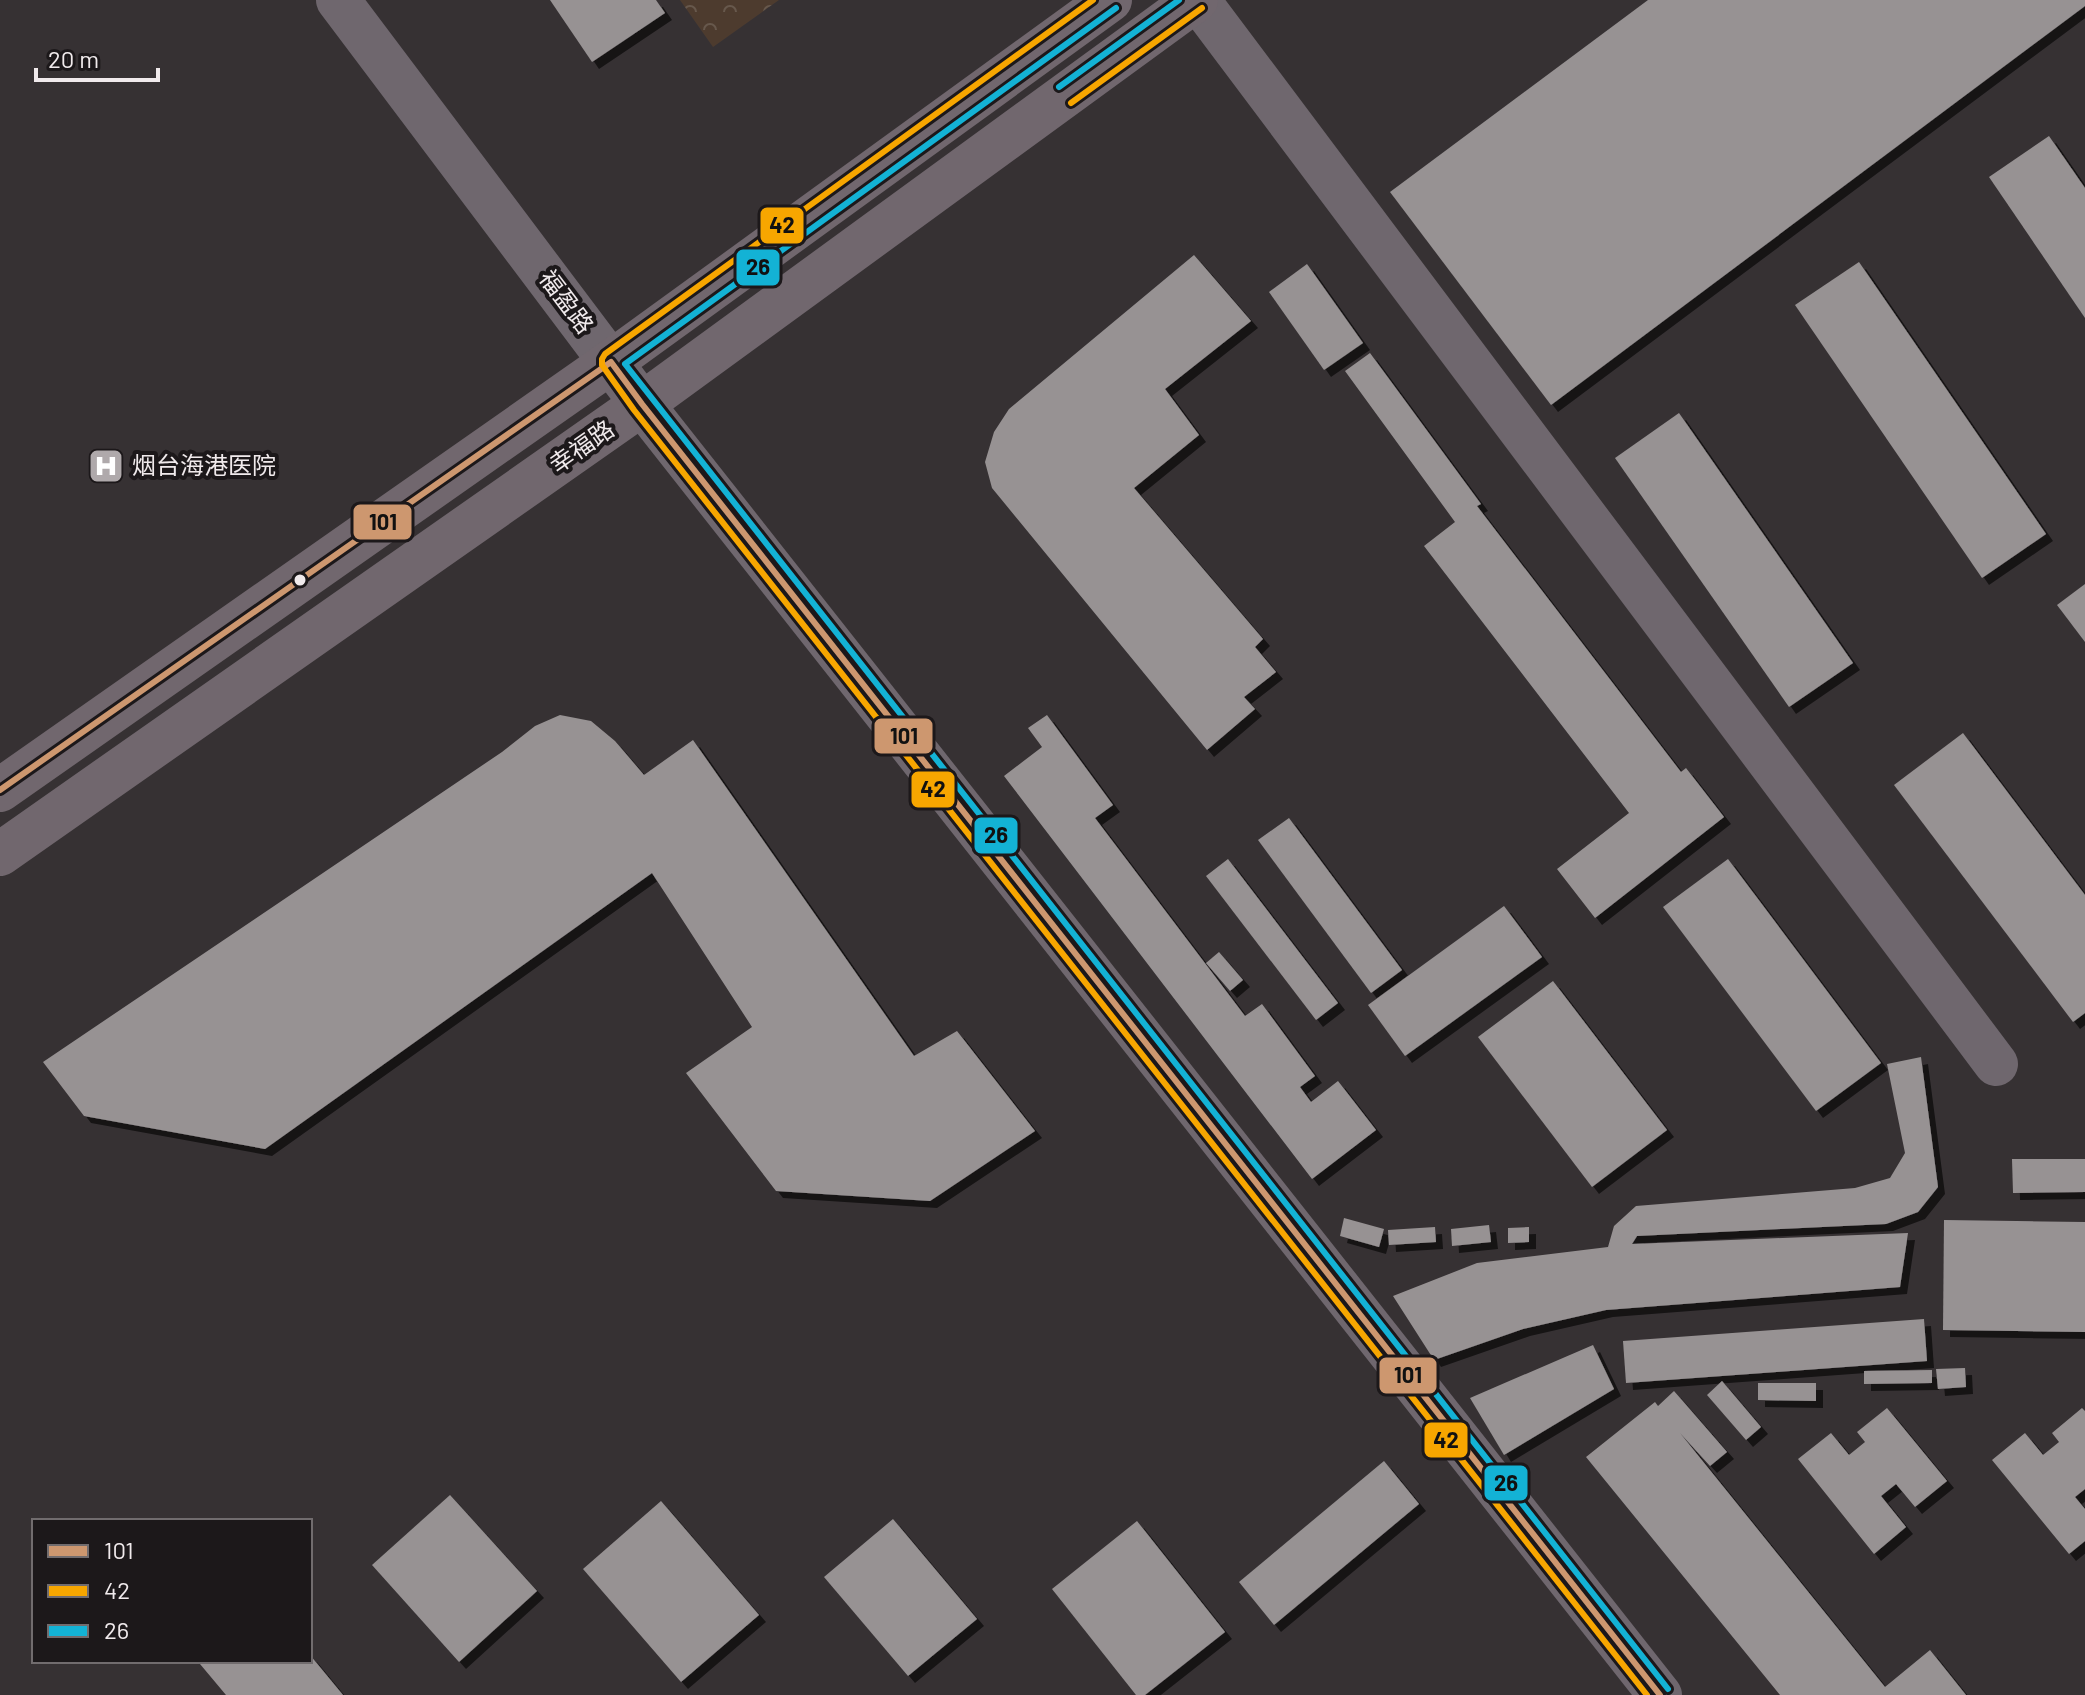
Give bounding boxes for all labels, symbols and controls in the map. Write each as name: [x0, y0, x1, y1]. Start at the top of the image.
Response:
scale bar: [36, 32, 158, 82]
text: 20 m: [48, 44, 99, 73]
line badge: 42: [759, 206, 805, 245]
text: 42: [769, 211, 795, 237]
line badge: 26: [735, 248, 781, 287]
text: 26: [746, 253, 770, 279]
street label: 福盈路: [534, 264, 600, 339]
street label: 幸福路: [543, 413, 619, 478]
hospital icon: 烟台海港医院: [87, 447, 125, 485]
place label: 烟台海港医院: [132, 450, 276, 479]
line badge: 101: [352, 503, 413, 541]
text: 101: [369, 508, 397, 534]
unlabelled marker: [292, 572, 308, 588]
line badge: 101: [873, 717, 934, 755]
text: 101: [890, 722, 918, 748]
line badge: 42: [910, 770, 956, 809]
text: 42: [920, 775, 946, 801]
line badge: 26: [973, 816, 1019, 855]
text: 26: [984, 821, 1008, 847]
line badge: 101: [1378, 1356, 1438, 1395]
text: 101: [1394, 1361, 1422, 1387]
line badge: 42: [1423, 1421, 1469, 1459]
text: 42: [1433, 1426, 1459, 1452]
line badge: 26: [1483, 1464, 1529, 1502]
text: 26: [1494, 1469, 1518, 1495]
legend: [32, 1519, 312, 1663]
text: 101: [104, 1535, 134, 1564]
text: 42: [104, 1575, 130, 1604]
text: 26: [104, 1615, 129, 1644]

